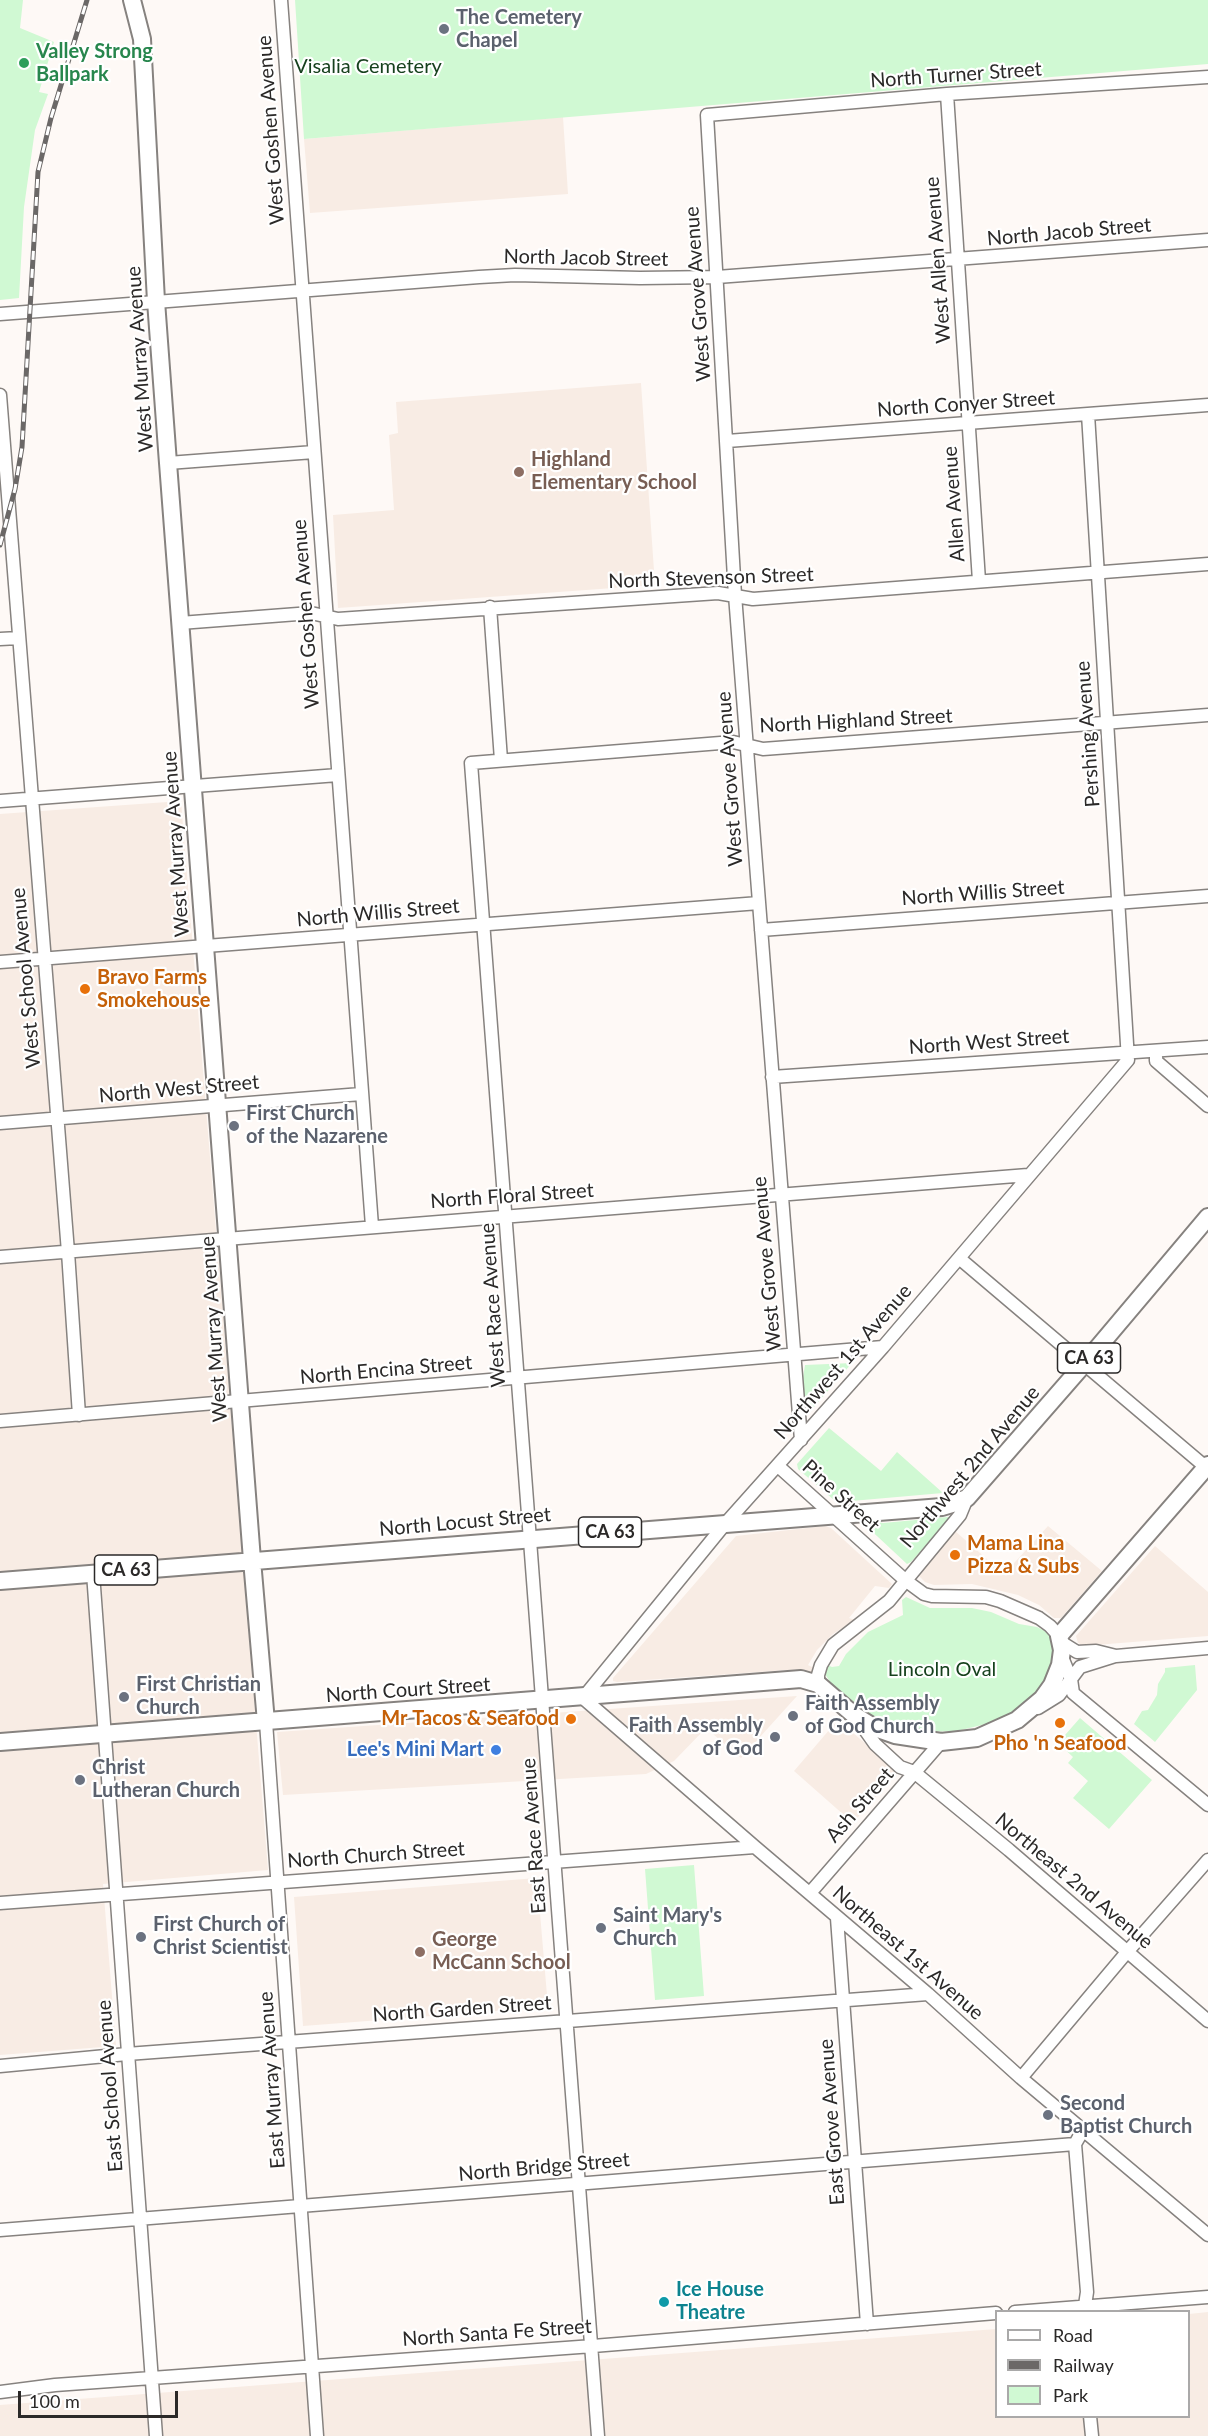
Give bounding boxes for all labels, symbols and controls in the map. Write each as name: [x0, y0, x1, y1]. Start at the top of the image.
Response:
place label: The Cemetery Chapel: [456, 6, 582, 53]
marker: The Cemetery Chapel: [437, 22, 451, 36]
street label: West Goshen Avenue: [252, 34, 290, 226]
place label: Valley Strong Ballpark: [36, 40, 153, 87]
park label: Visalia Cemetery: [294, 55, 442, 79]
marker: Valley Strong Ballpark: [17, 56, 31, 70]
street label: North Turner Street: [869, 57, 1043, 93]
street label: West Allen Avenue: [920, 176, 956, 344]
street label: West Grove Avenue: [680, 206, 716, 382]
street label: North Jacob Street: [986, 213, 1152, 251]
street label: North Jacob Street: [503, 245, 669, 271]
street label: West Murray Avenue: [122, 265, 158, 453]
street label: North Conyer Street: [876, 386, 1056, 422]
street label: Allen Avenue: [938, 445, 970, 563]
place label: Highland Elementary School: [531, 448, 697, 495]
marker: Highland Elementary School: [512, 465, 526, 479]
street label: West Goshen Avenue: [287, 518, 325, 710]
street label: North Stevenson Street: [608, 562, 814, 594]
street label: Pershing Avenue: [1071, 660, 1105, 808]
street label: West Grove Avenue: [712, 691, 748, 867]
street label: North Highland Street: [759, 704, 953, 738]
street label: West Murray Avenue: [158, 750, 194, 938]
street label: North Willis Street: [901, 875, 1065, 911]
street label: West School Avenue: [6, 887, 46, 1069]
street label: North Willis Street: [296, 894, 460, 932]
place label: Bravo Farms Smokehouse: [97, 966, 210, 1013]
marker: Bravo Farms Smokehouse: [78, 982, 92, 996]
street label: North West Street: [908, 1024, 1070, 1060]
street label: North West Street: [98, 1070, 260, 1108]
place label: First Church of the Nazarene: [246, 1102, 388, 1149]
marker: First Church of the Nazarene: [227, 1119, 241, 1133]
street label: West Grove Avenue: [747, 1176, 787, 1352]
street label: North Floral Street: [429, 1178, 595, 1214]
street label: West Race Avenue: [475, 1222, 511, 1388]
street label: West Murray Avenue: [196, 1235, 232, 1423]
street label: Northwest 1st Avenue: [769, 1280, 917, 1444]
road number: CA 63: [1058, 1343, 1120, 1373]
street label: North Encina Street: [299, 1351, 473, 1389]
street label: Northwest 2nd Avenue: [895, 1381, 1045, 1553]
street label: Pine Street: [797, 1455, 885, 1537]
street label: North Locust Street: [378, 1503, 552, 1541]
road number: CA 63: [578, 1517, 642, 1547]
place label: Mama Lina Pizza & Subs: [967, 1532, 1079, 1579]
marker: Mama Lina Pizza & Subs: [948, 1548, 962, 1562]
road number: CA 63: [94, 1555, 158, 1585]
park label: Lincoln Oval: [888, 1658, 996, 1682]
street label: North Court Street: [325, 1672, 491, 1708]
place label: First Christian Church: [136, 1673, 261, 1720]
marker: First Christian Church: [117, 1690, 131, 1704]
place label: Faith Assembly of God Church: [805, 1692, 940, 1739]
place label: Mr Tacos & Seafood: [381, 1707, 559, 1731]
marker: Faith Assembly of God Church: [786, 1709, 800, 1723]
marker: Mr Tacos & Seafood: [564, 1712, 578, 1726]
place label: Faith Assembly of God: [628, 1714, 763, 1761]
marker: Pho 'n Seafood: [1053, 1716, 1067, 1730]
marker: Faith Assembly of God: [768, 1730, 782, 1744]
place label: Pho 'n Seafood: [993, 1732, 1127, 1756]
place label: Lee's Mini Mart: [347, 1738, 484, 1762]
marker: Lee's Mini Mart: [489, 1743, 503, 1757]
place label: Christ Lutheran Church: [92, 1756, 240, 1803]
street label: East Race Avenue: [517, 1757, 551, 1915]
street label: Ash Street: [821, 1763, 899, 1847]
marker: Christ Lutheran Church: [73, 1773, 87, 1787]
street label: Northeast 2nd Avenue: [990, 1808, 1158, 1954]
street label: North Church Street: [286, 1837, 466, 1873]
street label: Northeast 1st Avenue: [828, 1881, 988, 2025]
place label: Saint Mary's Church: [613, 1904, 722, 1951]
place label: First Church of Christ Scientist: [153, 1913, 288, 1960]
marker: Saint Mary's Church: [594, 1921, 608, 1935]
place label: George McCann School: [432, 1928, 571, 1975]
marker: First Church of Christ Scientist: [134, 1930, 148, 1944]
marker: George McCann School: [413, 1945, 427, 1959]
street label: East Murray Avenue: [254, 1991, 290, 2169]
street label: North Garden Street: [372, 1991, 552, 2027]
street label: East School Avenue: [92, 1999, 128, 2173]
street label: East Grove Avenue: [814, 2038, 850, 2206]
place label: Second Baptist Church: [1060, 2092, 1192, 2139]
marker: Second Baptist Church: [1041, 2108, 1055, 2122]
street label: North Bridge Street: [457, 2148, 631, 2186]
place label: Ice House Theatre: [676, 2278, 764, 2325]
marker: Ice House Theatre: [657, 2295, 671, 2309]
legend: [995, 2310, 1190, 2418]
street label: North Santa Fe Street: [402, 2314, 592, 2352]
text: Road: [1053, 2324, 1093, 2346]
text: Railway: [1053, 2354, 1114, 2376]
scale bar: [21, 2379, 182, 2417]
text: Park: [1053, 2384, 1088, 2406]
text: 100 m: [29, 2390, 80, 2412]

